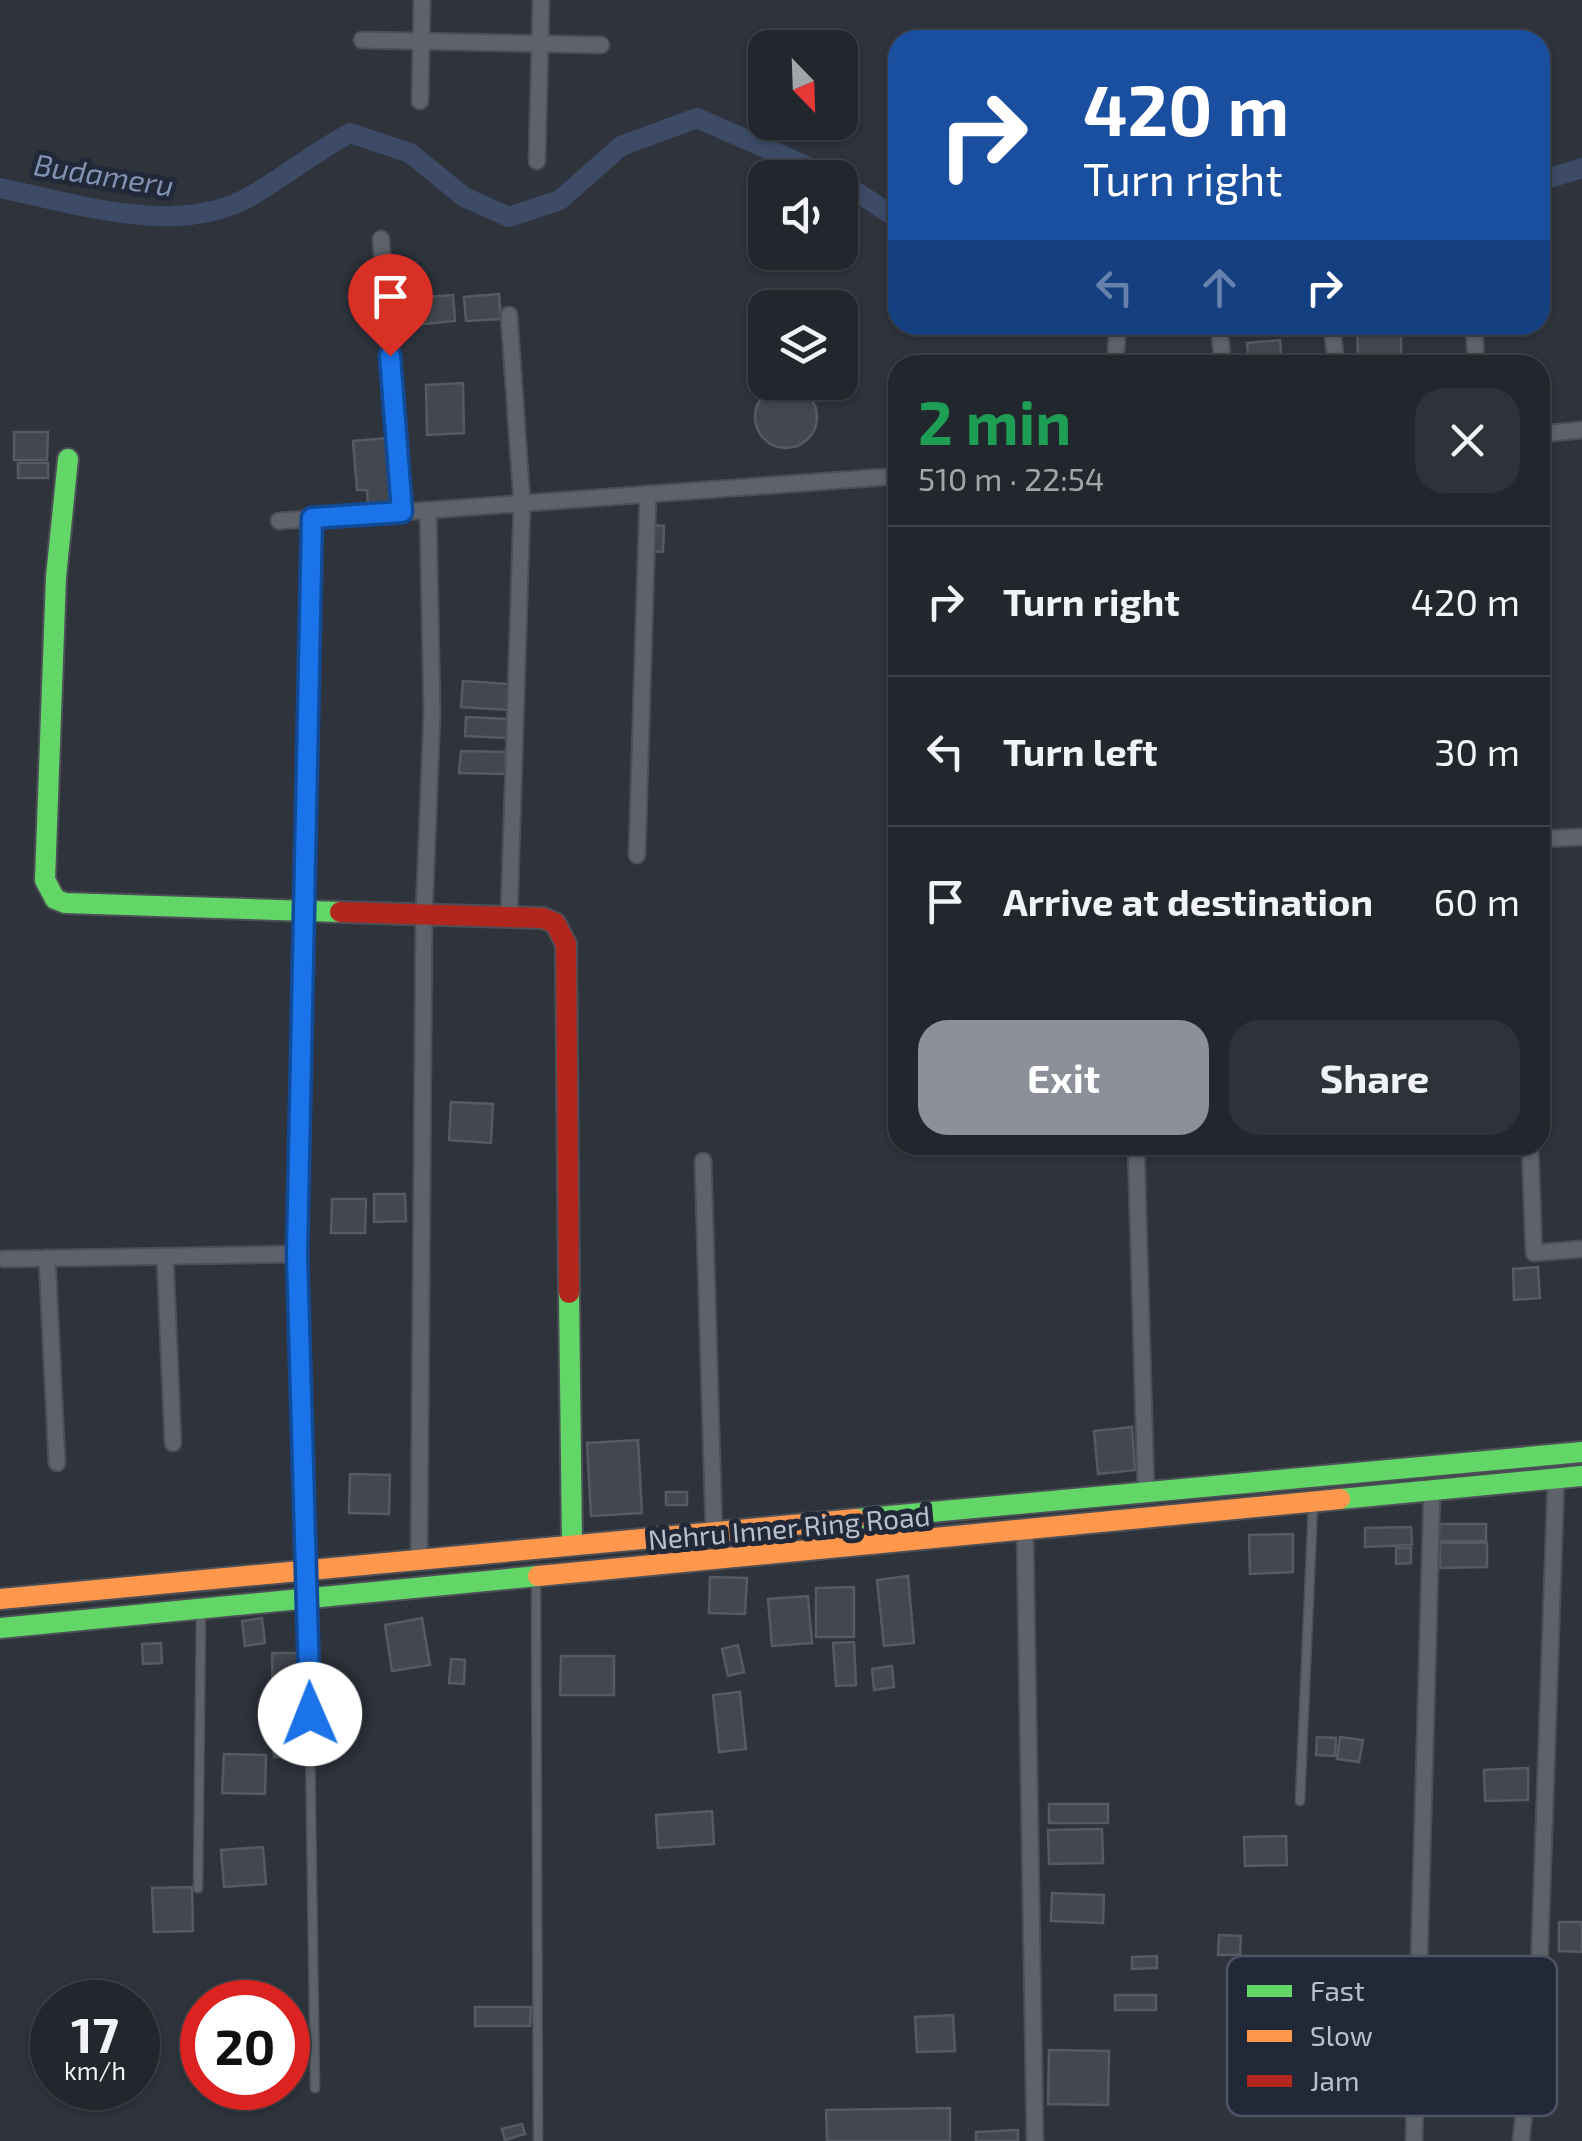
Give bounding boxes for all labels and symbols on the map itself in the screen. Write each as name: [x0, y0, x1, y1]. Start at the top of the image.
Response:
north arrow: [748, 30, 858, 140]
water label: Budameru: [31, 145, 177, 203]
pin: [348, 254, 433, 357]
street label: Nehru Inner Ring Road: [646, 1498, 932, 1556]
position arrow: [258, 1662, 362, 1766]
legend: [1227, 1956, 1557, 2116]
text: Fast: [1310, 1973, 1365, 2007]
speed limit sign: 20: [180, 1980, 310, 2110]
text: Slow: [1310, 2018, 1373, 2052]
text: Jam: [1310, 2063, 1359, 2097]

